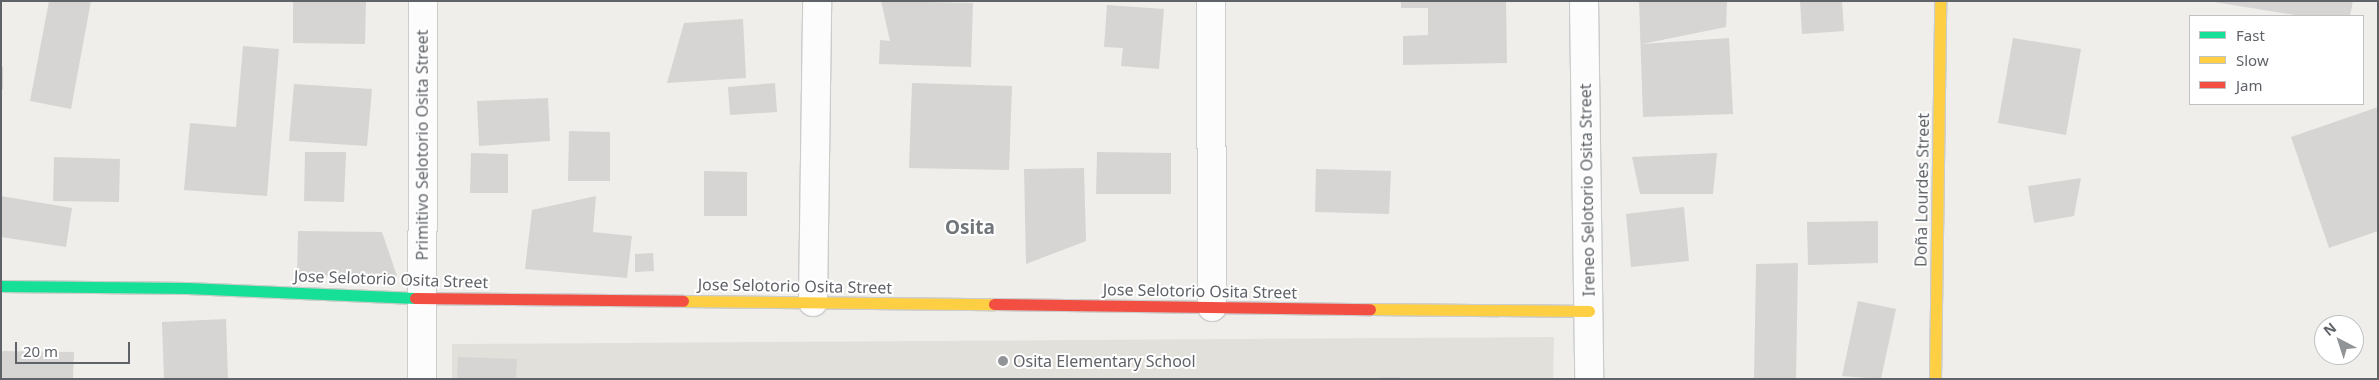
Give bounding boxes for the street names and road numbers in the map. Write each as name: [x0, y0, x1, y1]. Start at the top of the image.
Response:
street label: Primitivo Selotorio Osita Street: [412, 30, 432, 260]
street label: Ireneo Selotorio Osita Street: [1576, 83, 1598, 297]
street label: Doña Lourdes Street: [1911, 113, 1933, 267]
street label: Jose Selotorio Osita Street: [294, 266, 488, 292]
street label: Jose Selotorio Osita Street: [698, 275, 892, 297]
street label: Jose Selotorio Osita Street: [1103, 280, 1297, 302]

